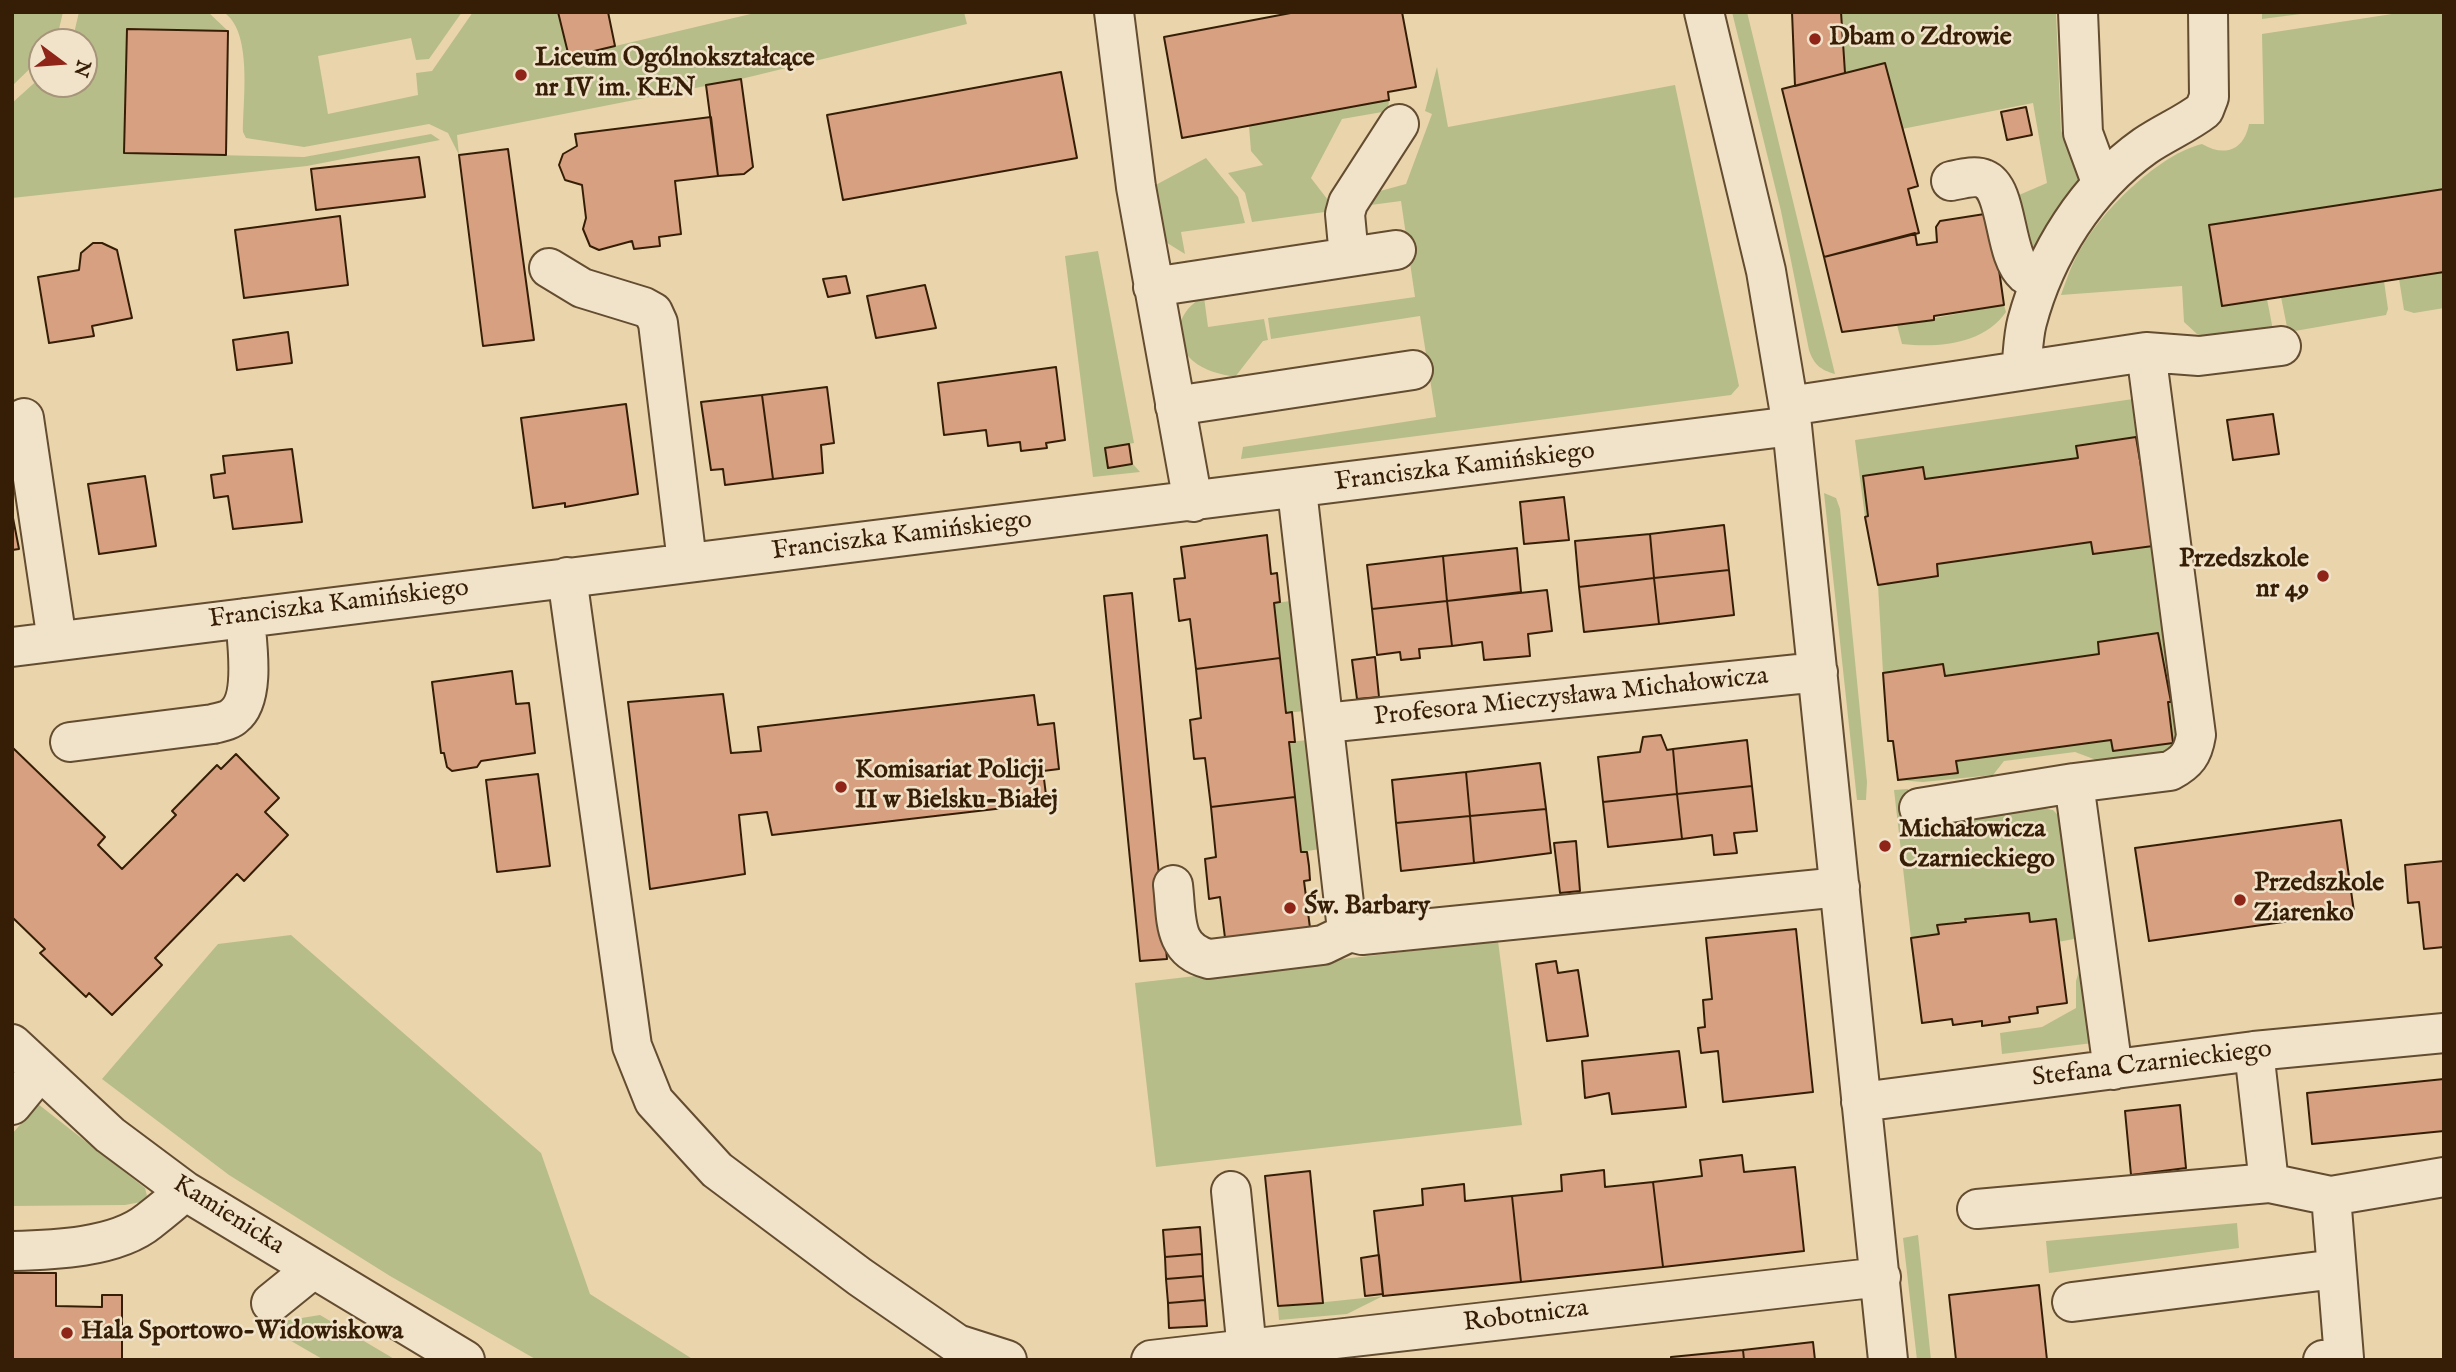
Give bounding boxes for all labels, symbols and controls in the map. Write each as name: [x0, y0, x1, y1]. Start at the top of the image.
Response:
place label: Dbam o Zdrowie: [1829, 23, 2012, 55]
north arrow: [28, 28, 98, 98]
marker: Dbam o Zdrowie: [1807, 31, 1823, 47]
place label: Liceum Ogólnokształcące nr IV im. KEN: [535, 44, 815, 106]
text: N: [67, 57, 95, 79]
marker: Liceum Ogólnokształcące nr IV im. KEN: [513, 67, 529, 83]
street label: Franciszka Kamińskiego: [1333, 437, 1597, 499]
street label: Franciszka Kamińskiego: [770, 506, 1034, 568]
place label: Przedszkole nr 49: [2179, 545, 2309, 606]
marker: Przedszkole nr 49: [2315, 568, 2331, 584]
street label: Franciszka Kamińskiego: [207, 574, 471, 636]
street label: Profesora Mieczysława Michałowicza: [1372, 662, 1770, 734]
place label: Komisariat Policji II w Bielsku-Białej: [855, 756, 1058, 818]
marker: Komisariat Policji II w Bielsku-Białej: [833, 779, 849, 795]
place label: Michałowicza Czarnieckiego: [1899, 815, 2055, 876]
marker: Michałowicza Czarnieckiego: [1877, 838, 1893, 854]
place label: Przedszkole Ziarenko: [2254, 869, 2384, 931]
place label: Św. Barbary: [1304, 892, 1430, 924]
marker: Przedszkole Ziarenko: [2232, 892, 2248, 908]
marker: Św. Barbary: [1282, 900, 1298, 916]
street label: Stefana Czarnieckiego: [2030, 1035, 2274, 1095]
street label: Kamienicka: [166, 1169, 290, 1263]
street label: Robotnicza: [1462, 1294, 1590, 1340]
place label: Hala Sportowo-Widowiskowa: [81, 1317, 403, 1349]
marker: Hala Sportowo-Widowiskowa: [59, 1325, 75, 1341]

